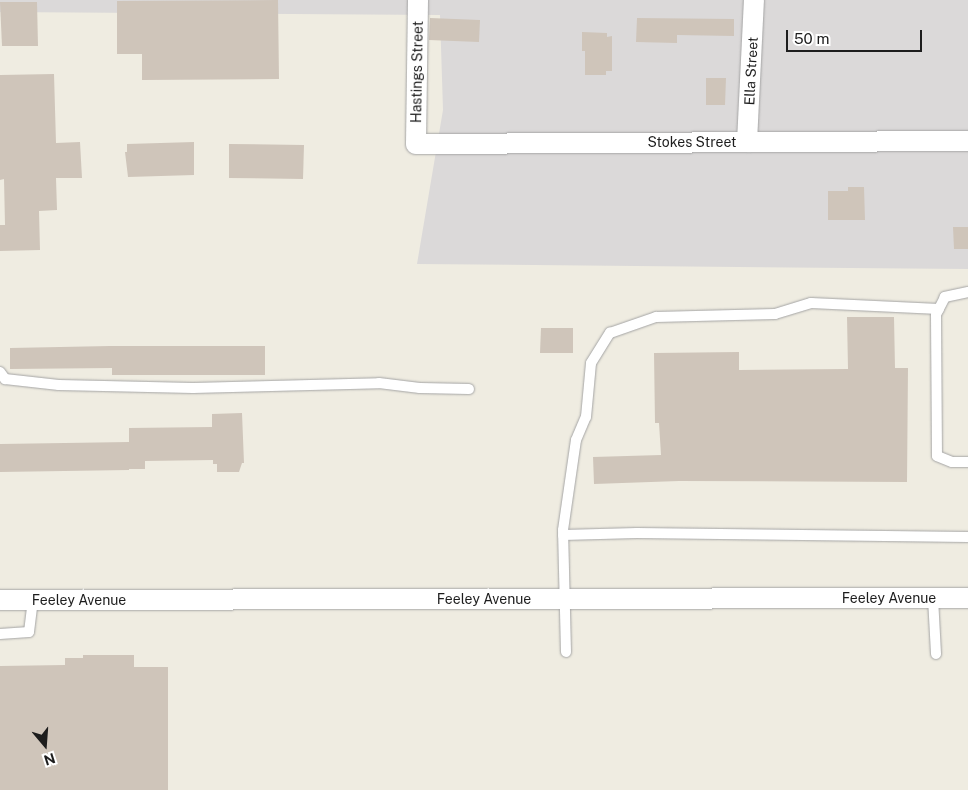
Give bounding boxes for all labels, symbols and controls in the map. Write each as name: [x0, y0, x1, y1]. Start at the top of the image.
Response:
scale bar: [788, 20, 924, 52]
street label: Hastings Street: [408, 21, 426, 123]
text: 50 m: [794, 30, 829, 47]
street label: Ella Street: [741, 36, 761, 106]
street label: Stokes Street: [647, 134, 737, 150]
street label: Feeley Avenue: [842, 590, 936, 606]
street label: Feeley Avenue: [437, 591, 531, 607]
street label: Feeley Avenue: [32, 592, 126, 608]
north arrow: [20, 720, 70, 770]
text: N: [42, 750, 57, 769]

